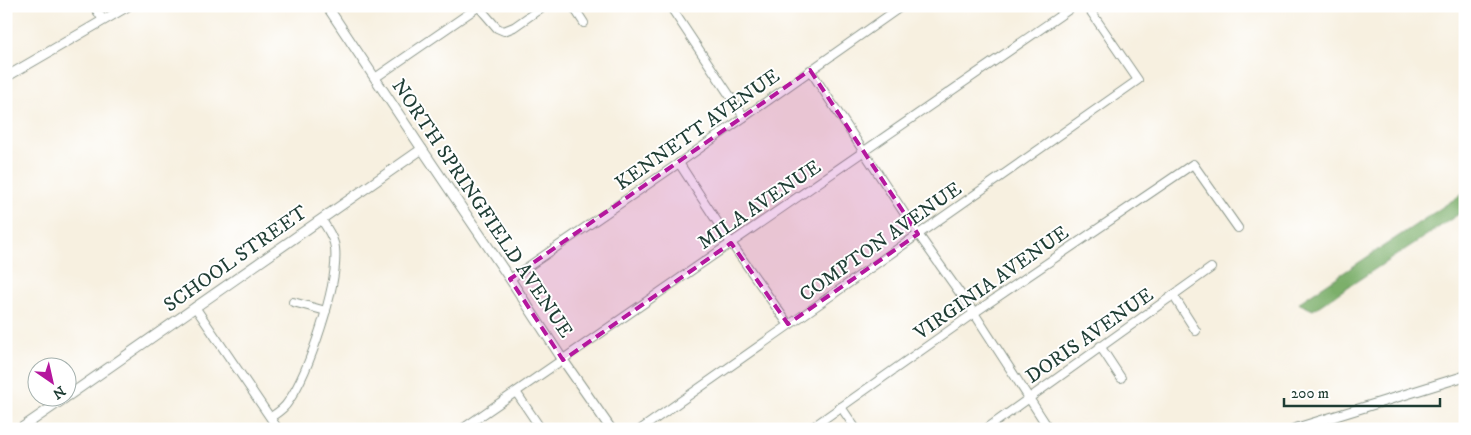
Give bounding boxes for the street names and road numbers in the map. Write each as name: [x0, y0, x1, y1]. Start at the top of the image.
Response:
street label: KENNETT AVENUE: [611, 64, 785, 196]
street label: NORTH SPRINGFIELD AVENUE: [386, 75, 578, 343]
street label: MILA AVENUE: [693, 155, 826, 256]
street label: COMPTON AVENUE: [795, 177, 967, 308]
street label: SCHOOL STREET: [159, 200, 312, 318]
street label: VIRGINIA AVENUE: [909, 221, 1074, 347]
street label: DORIS AVENUE: [1021, 283, 1159, 390]

